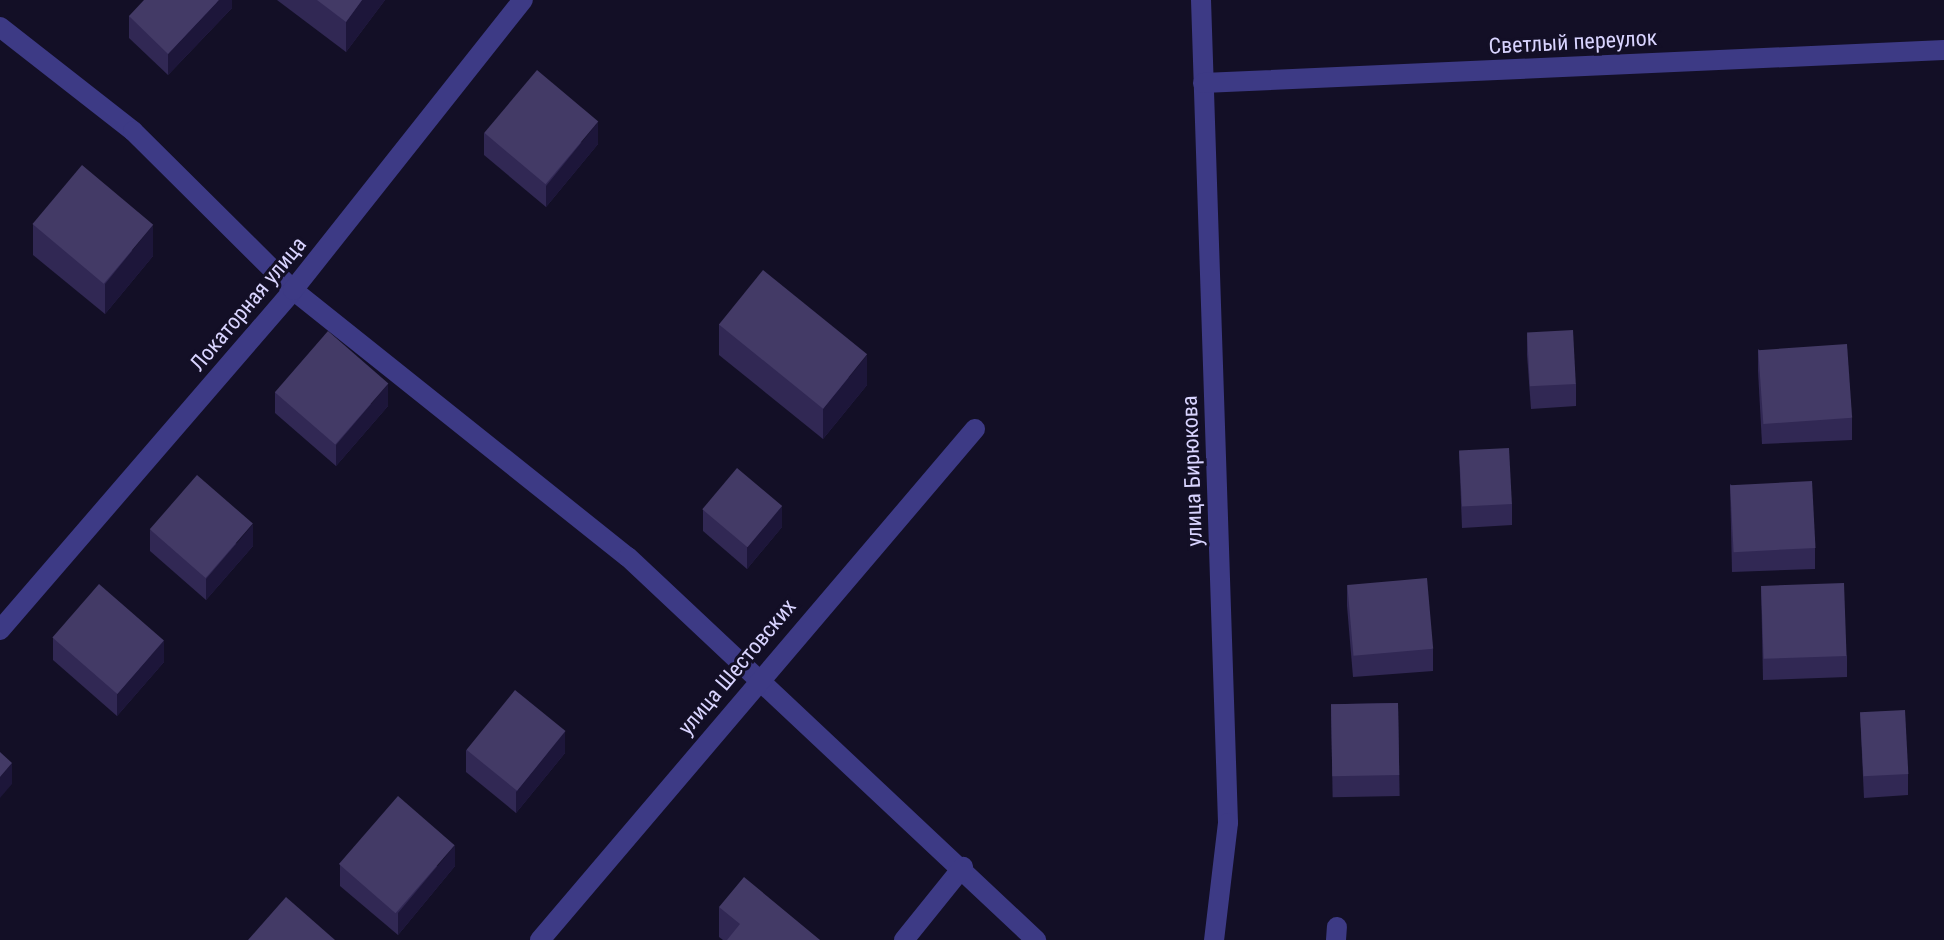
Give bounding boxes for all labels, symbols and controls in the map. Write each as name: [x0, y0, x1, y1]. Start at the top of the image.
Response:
street label: Светлый переулок: [1488, 24, 1658, 60]
street label: Локаторная улица: [184, 232, 312, 376]
street label: улица Бирюкова: [1176, 395, 1208, 547]
street label: улица Шестовских: [672, 594, 802, 740]

